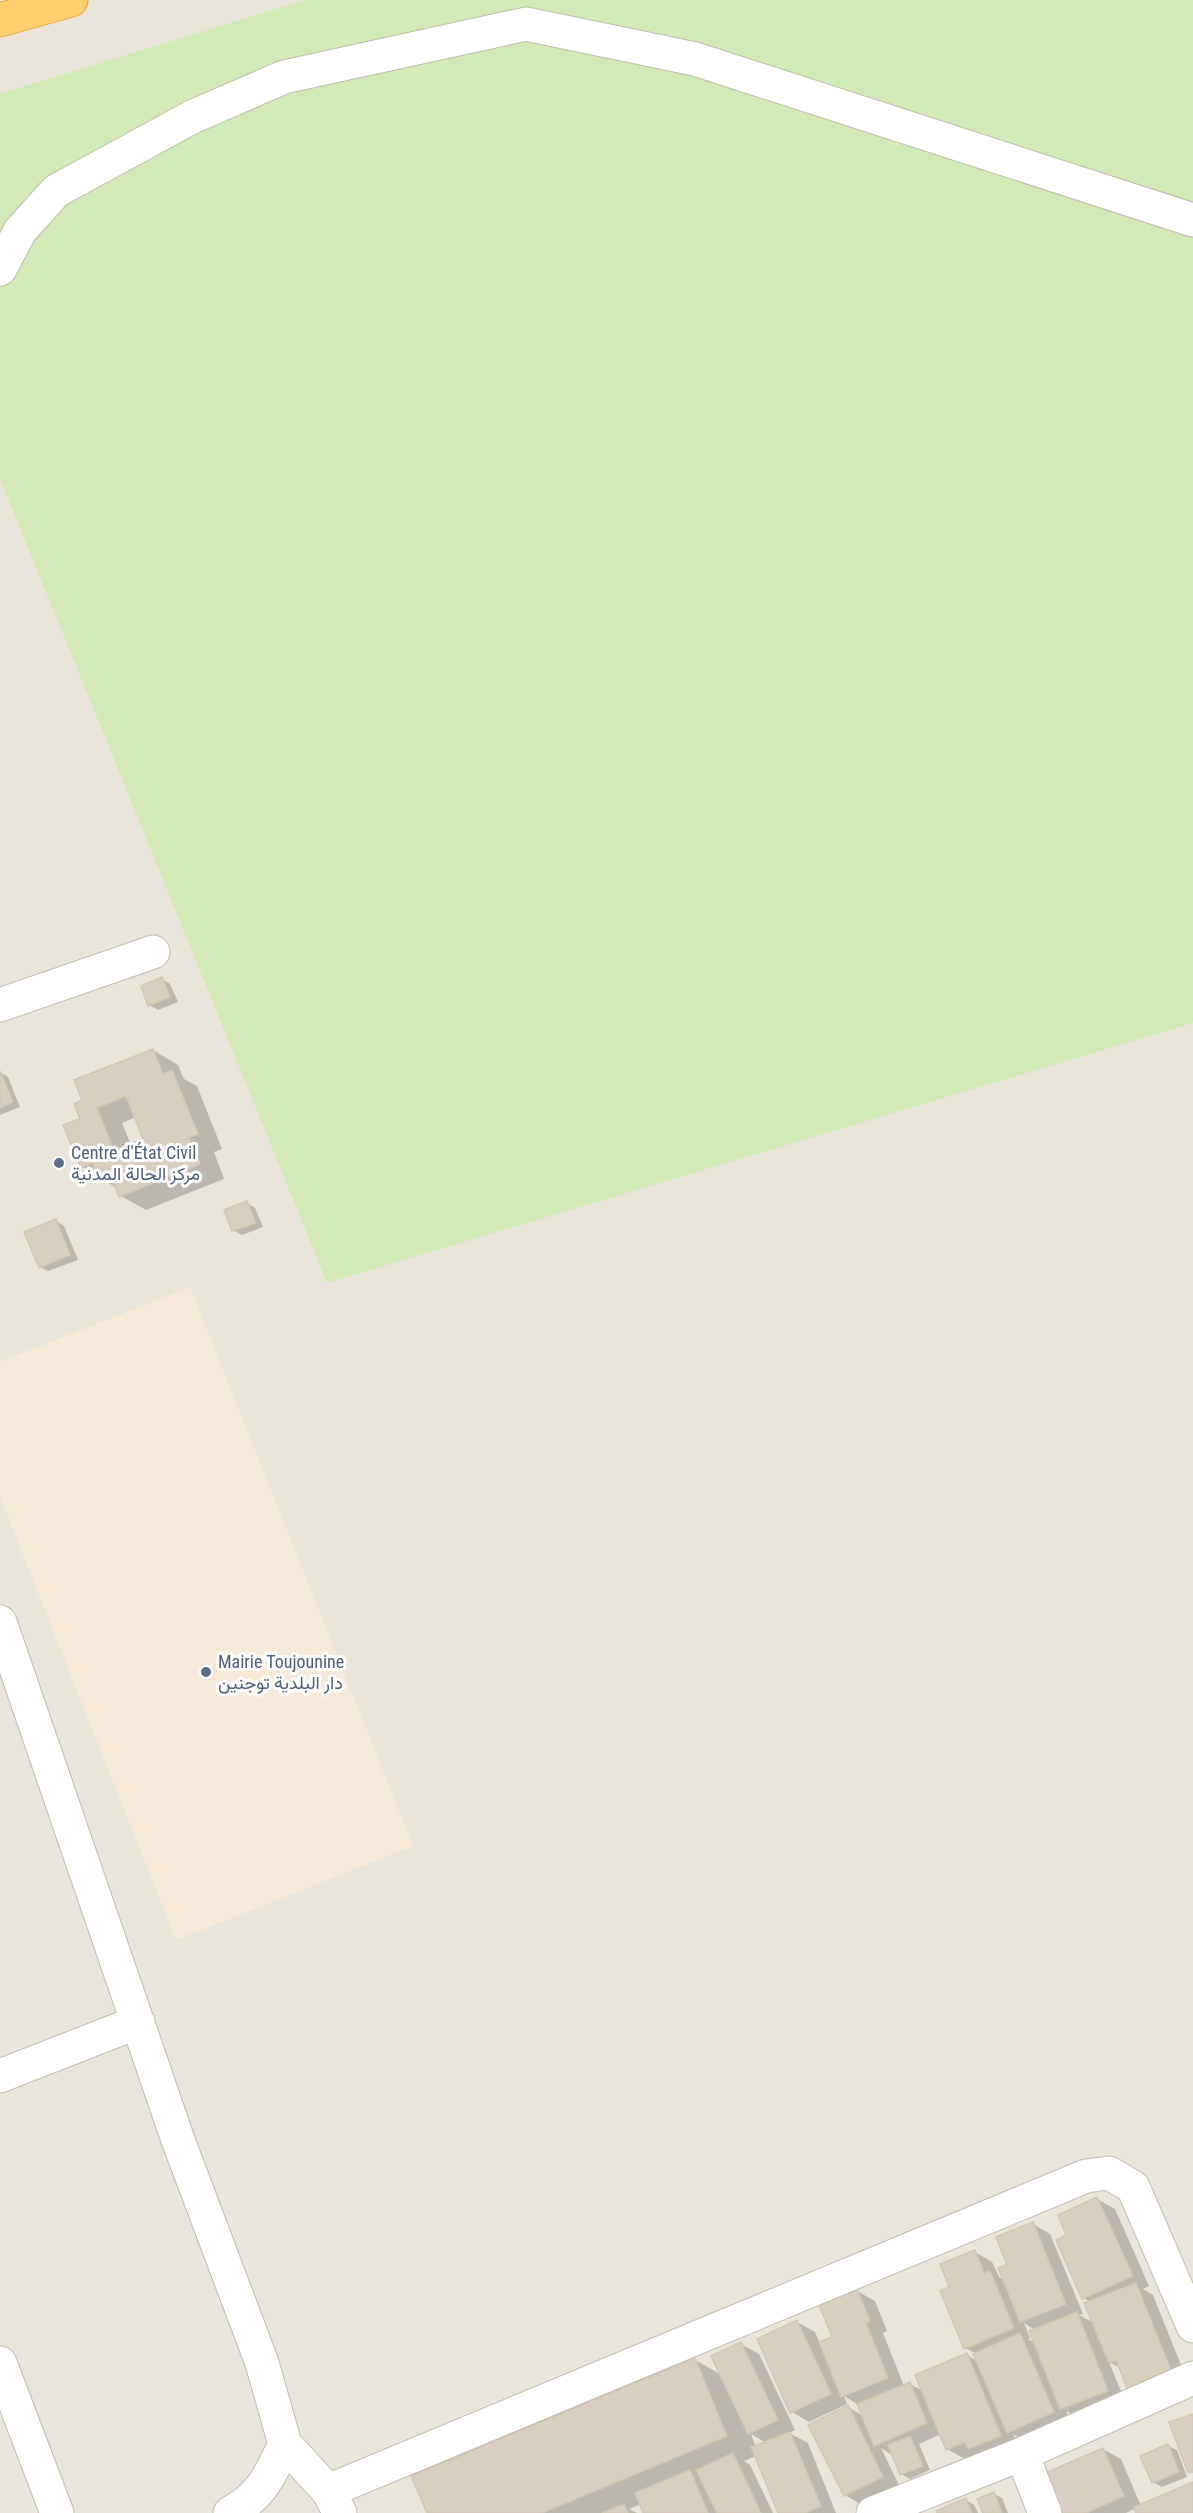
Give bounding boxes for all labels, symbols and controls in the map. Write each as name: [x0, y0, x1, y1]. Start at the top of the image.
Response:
place label: Centre d'État Civil مركز الحالة المدنية: [71, 1142, 200, 1185]
marker: Centre d'État Civil مركز الحالة المدنية: [52, 1156, 66, 1170]
place label: Mairie Toujounine دار البلدية توجنين: [218, 1651, 344, 1694]
marker: Mairie Toujounine دار البلدية توجنين: [199, 1665, 213, 1679]

